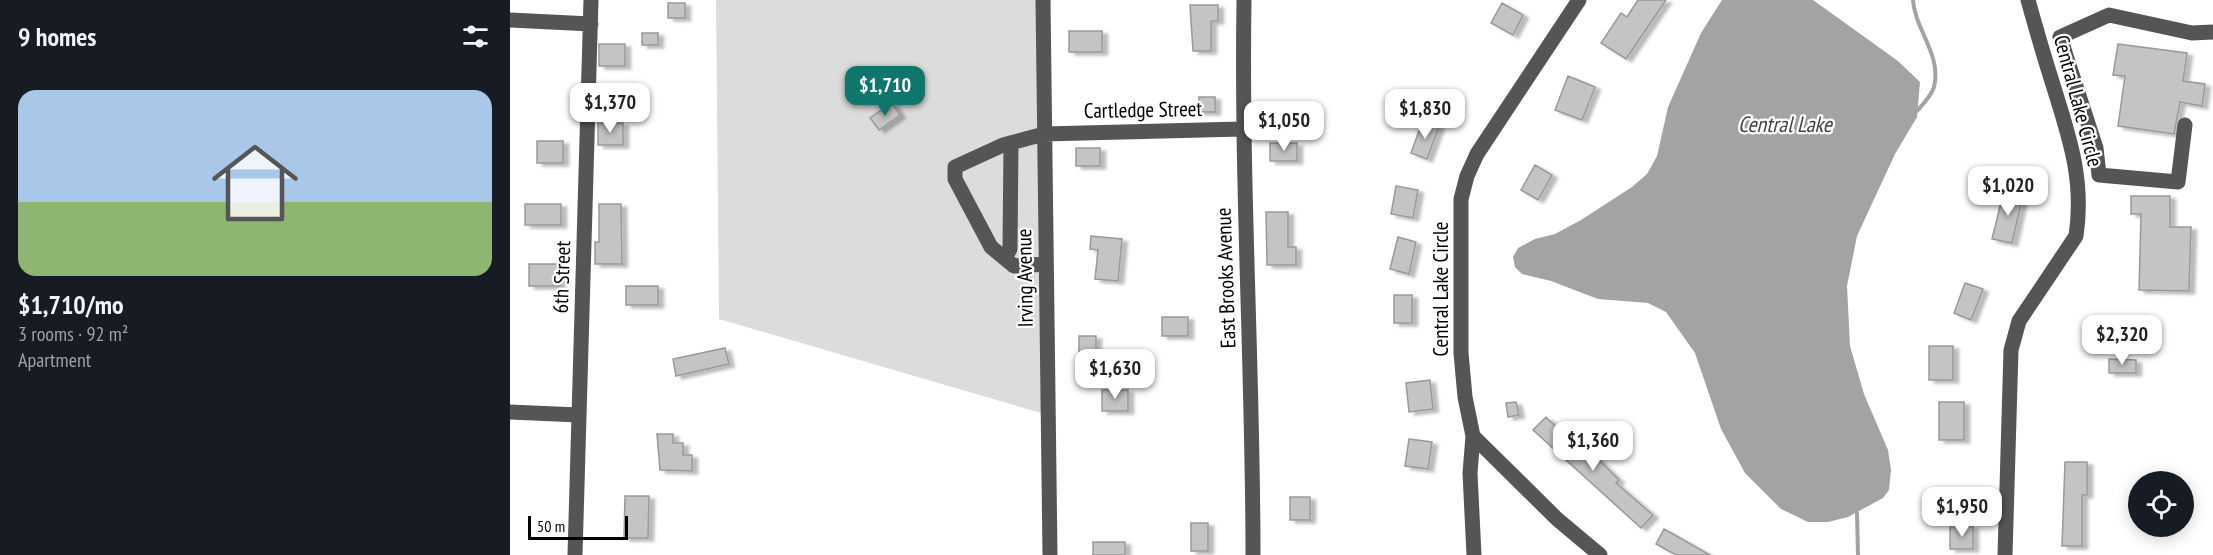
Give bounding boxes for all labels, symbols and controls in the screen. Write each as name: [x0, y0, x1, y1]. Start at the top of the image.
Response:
text: 9 homes: [18, 20, 96, 53]
icon: filters: [459, 20, 492, 53]
street label: Central Lake Circle: [2048, 32, 2109, 170]
pin: $1,710: [836, 66, 934, 117]
text: $1,710: [859, 72, 911, 98]
pin: $1,370: [561, 83, 659, 134]
text: $1,370: [584, 89, 636, 115]
pin: $1,830: [1376, 89, 1474, 140]
street label: Cartledge Street: [1084, 95, 1202, 124]
text: $1,830: [1399, 95, 1451, 121]
pin: $1,050: [1235, 101, 1333, 152]
text: $1,050: [1258, 107, 1310, 133]
water label: Central Lake: [1738, 110, 1834, 138]
icon: home: [201, 129, 309, 237]
pin: $1,020: [1959, 166, 2057, 217]
text: $1,020: [1982, 172, 2034, 198]
street label: East Brooks Avenue: [1210, 207, 1241, 349]
street label: Central Lake Circle: [1427, 221, 1454, 357]
street label: Irving Avenue: [1010, 228, 1039, 328]
street label: 6th Street: [547, 240, 576, 314]
text: $1,710/mo: [18, 288, 124, 321]
pin: $2,320: [2073, 315, 2171, 366]
text: 3 rooms · 92 m²: [18, 321, 128, 347]
text: $2,320: [2096, 321, 2148, 347]
text: Apartment: [18, 347, 91, 373]
pin: $1,630: [1066, 349, 1164, 400]
text: $1,630: [1089, 355, 1141, 381]
pin: $1,360: [1544, 421, 1642, 472]
text: $1,360: [1567, 427, 1619, 453]
map controls: [2128, 471, 2194, 537]
button: locate: [2128, 471, 2194, 537]
pin: $1,950: [1913, 487, 2011, 538]
text: $1,950: [1936, 493, 1988, 519]
scale bar: [528, 513, 628, 540]
text: 50 m: [537, 516, 565, 536]

